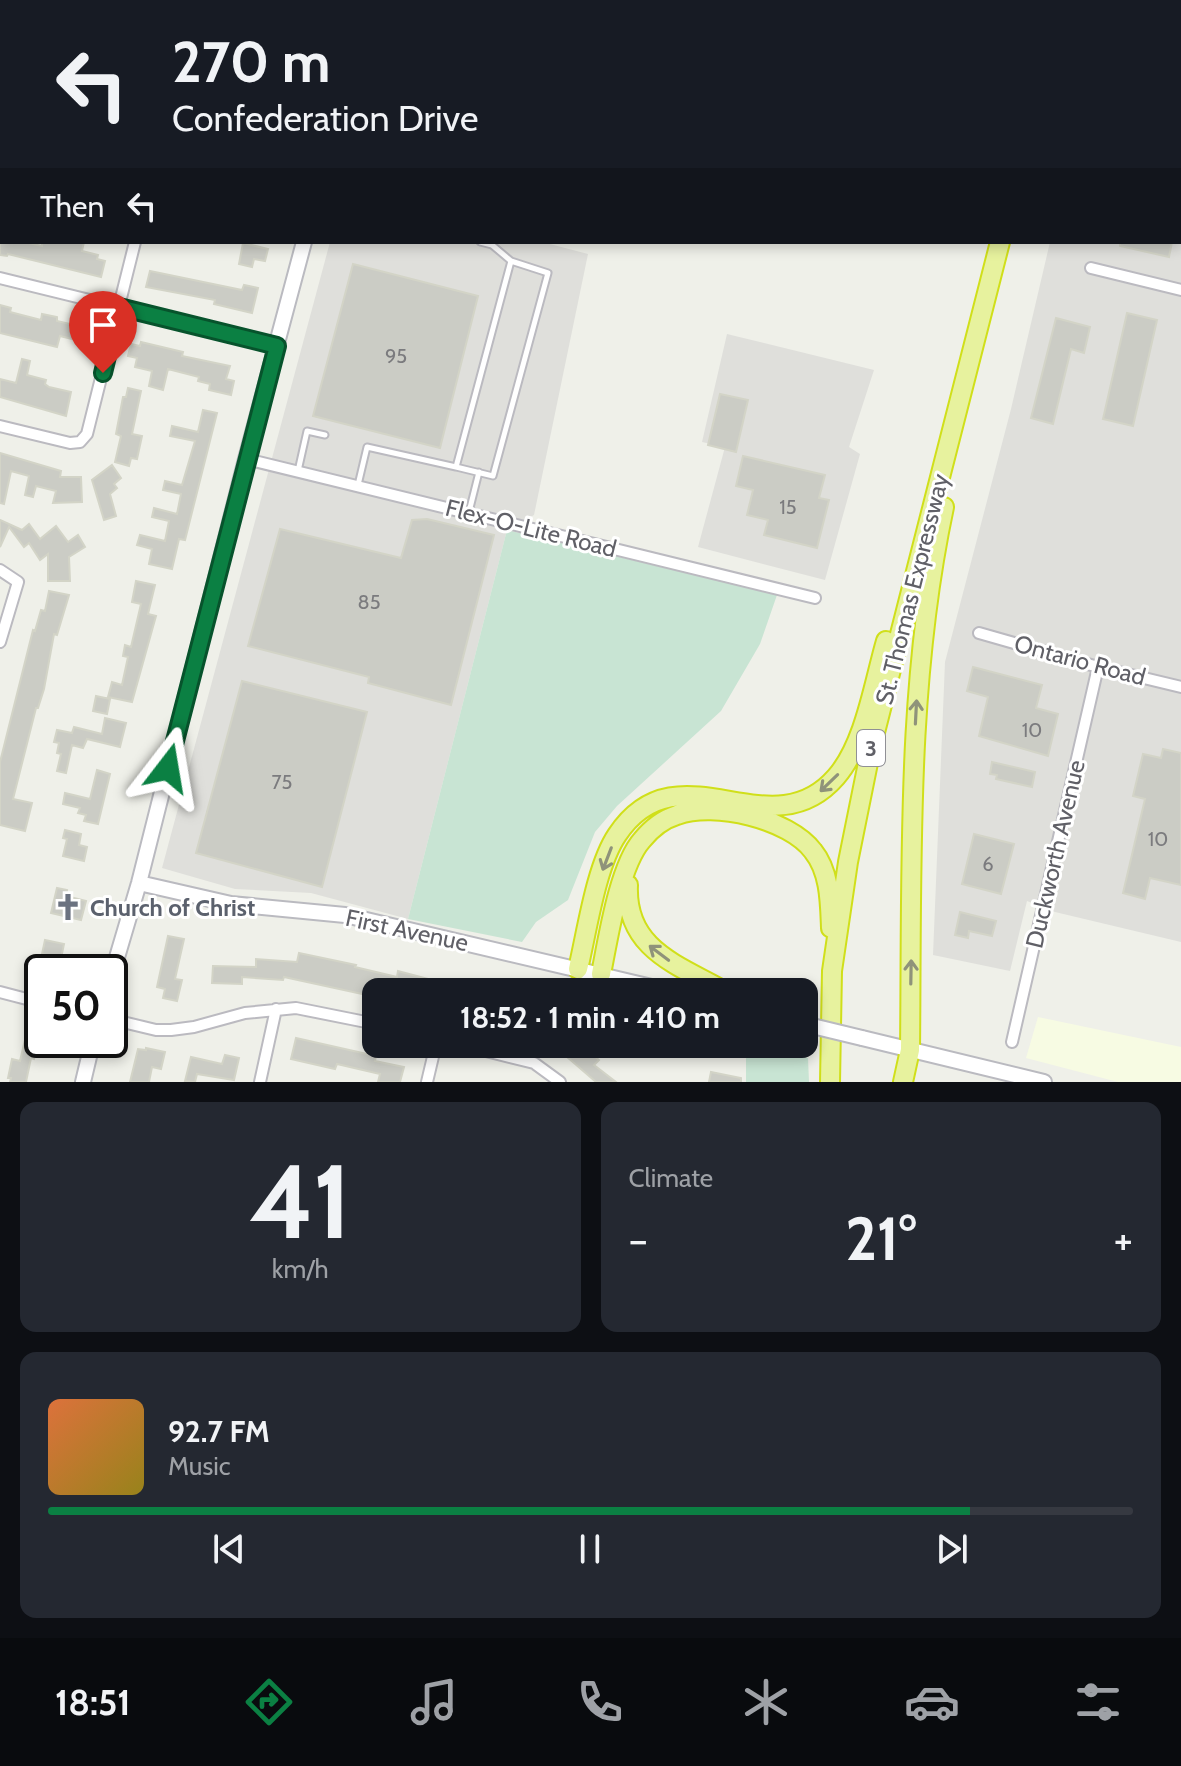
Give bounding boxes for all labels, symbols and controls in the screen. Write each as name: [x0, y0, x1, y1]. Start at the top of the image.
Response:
text: 270 m: [172, 28, 330, 96]
icon: left: [40, 32, 144, 136]
text: Confederation Drive: [172, 96, 478, 140]
icon: left: [120, 184, 164, 228]
text: Then: [40, 188, 104, 225]
pin: [69, 291, 137, 373]
icon: arrive: [81, 303, 125, 347]
house number: 95: [385, 344, 407, 368]
street label: St. Thomas Expressway: [869, 471, 955, 707]
street label: Flex-O-Lite Road: [443, 493, 619, 563]
house number: 15: [779, 495, 797, 519]
house number: 85: [358, 590, 380, 614]
street label: Ontario Road: [1011, 629, 1149, 691]
one-way arrow: [909, 699, 924, 726]
house number: 10: [1022, 718, 1042, 742]
position arrow: [126, 726, 210, 810]
road number: 3: [857, 730, 885, 766]
street label: Duckworth Avenue: [1019, 757, 1091, 951]
house number: 75: [272, 770, 292, 794]
one-way arrow: [819, 773, 839, 792]
house number: 10: [1148, 827, 1168, 851]
one-way arrow: [598, 846, 613, 871]
house number: 6: [982, 852, 994, 876]
church icon: Church of Christ: [53, 892, 83, 922]
place label: Church of Christ: [90, 893, 255, 922]
street label: First Avenue: [343, 903, 471, 957]
one-way arrow: [649, 945, 670, 962]
speed limit sign: 50: [24, 954, 128, 1058]
one-way arrow: [903, 959, 919, 986]
text: 18:52 · 1 min · 410 m: [460, 999, 720, 1036]
text: 41: [249, 1138, 351, 1264]
text: Climate: [629, 1162, 713, 1194]
text: 21°: [845, 1202, 916, 1275]
text: −: [629, 1213, 648, 1266]
text: +: [1114, 1213, 1133, 1266]
text: km/h: [272, 1253, 329, 1285]
text: 92.7 FM: [168, 1413, 270, 1450]
text: Music: [168, 1450, 231, 1482]
icon: previous: [207, 1527, 251, 1571]
icon: pause: [568, 1527, 612, 1571]
icon: next: [930, 1527, 974, 1571]
icon: directions: [241, 1674, 297, 1730]
icon: music: [406, 1674, 462, 1730]
icon: phone: [572, 1674, 628, 1730]
icon: climate: [738, 1674, 794, 1730]
icon: car: [904, 1674, 960, 1730]
icon: filters: [1070, 1674, 1126, 1730]
text: 18:51: [55, 1680, 131, 1724]

